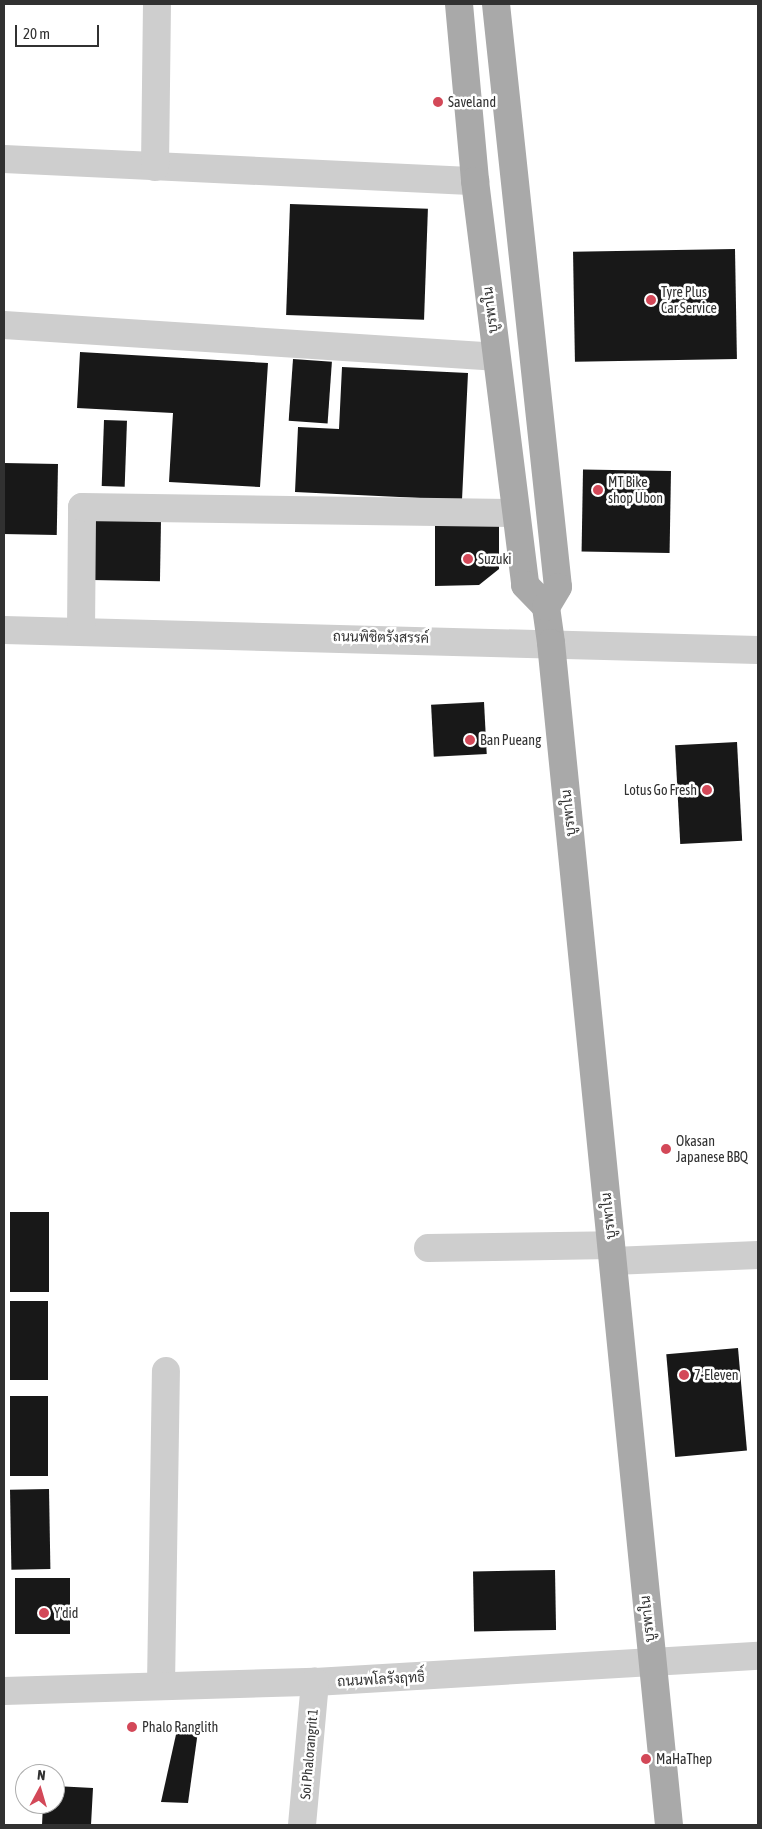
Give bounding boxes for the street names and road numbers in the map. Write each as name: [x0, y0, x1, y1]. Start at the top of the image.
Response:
street label: บูรพาใน: [479, 286, 501, 334]
street label: ถนนพิชิตรังสรรค์: [333, 628, 429, 646]
street label: บูรพาใน: [557, 789, 579, 837]
street label: บูรพาใน: [597, 1192, 619, 1240]
street label: บูรพาใน: [636, 1595, 658, 1643]
street label: ถนนพโลรังฤทธิ์: [337, 1668, 425, 1690]
street label: Soi Phalorangrit 1: [297, 1708, 321, 1800]

